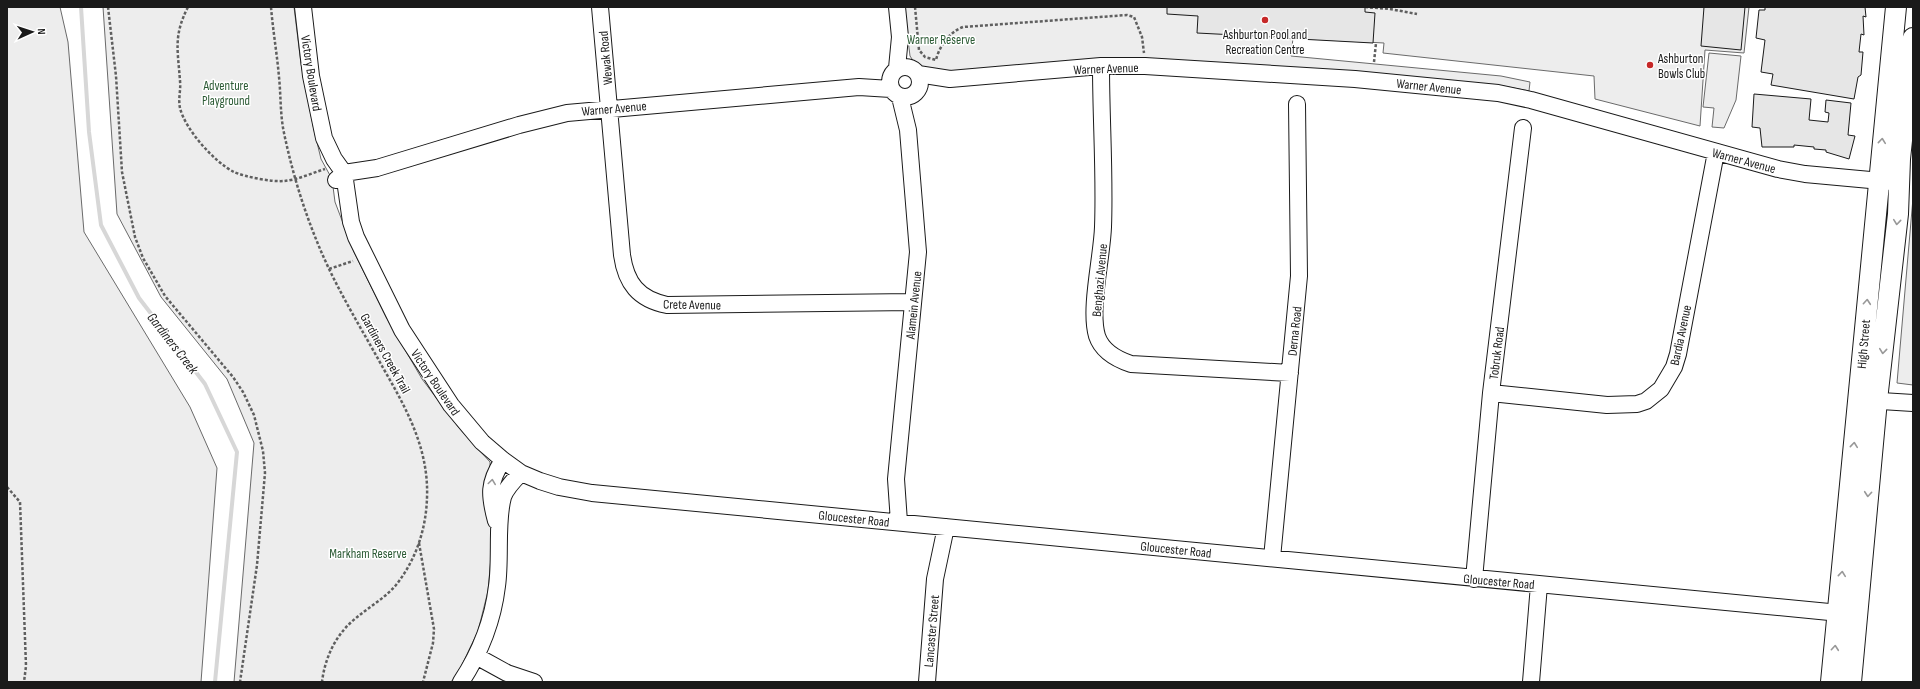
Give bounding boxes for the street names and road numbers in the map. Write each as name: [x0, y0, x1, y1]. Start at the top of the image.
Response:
street label: Wewak Road: [596, 30, 616, 86]
street label: Victory Boulevard: [297, 34, 325, 112]
street label: Warner Avenue: [1073, 60, 1139, 78]
street label: Warner Avenue: [1396, 76, 1462, 98]
street label: Warner Avenue: [581, 98, 647, 120]
street label: Warner Avenue: [1710, 145, 1777, 177]
street label: Benghazi Avenue: [1089, 243, 1111, 317]
street label: Alamein Avenue: [902, 270, 926, 341]
street label: Crete Avenue: [663, 296, 721, 314]
street label: Bardia Avenue: [1667, 304, 1695, 367]
street label: Derna Road: [1284, 306, 1306, 357]
street label: Gardiners Creek Trail: [357, 311, 414, 396]
street label: High Street: [1854, 319, 1874, 369]
street label: Tobruk Road: [1486, 326, 1508, 380]
street label: Victory Boulevard: [407, 346, 463, 419]
street label: Gloucester Road: [818, 507, 890, 531]
street label: Gloucester Road: [1140, 538, 1212, 562]
street label: Gloucester Road: [1463, 571, 1535, 593]
street label: Lancaster Street: [921, 594, 943, 668]

